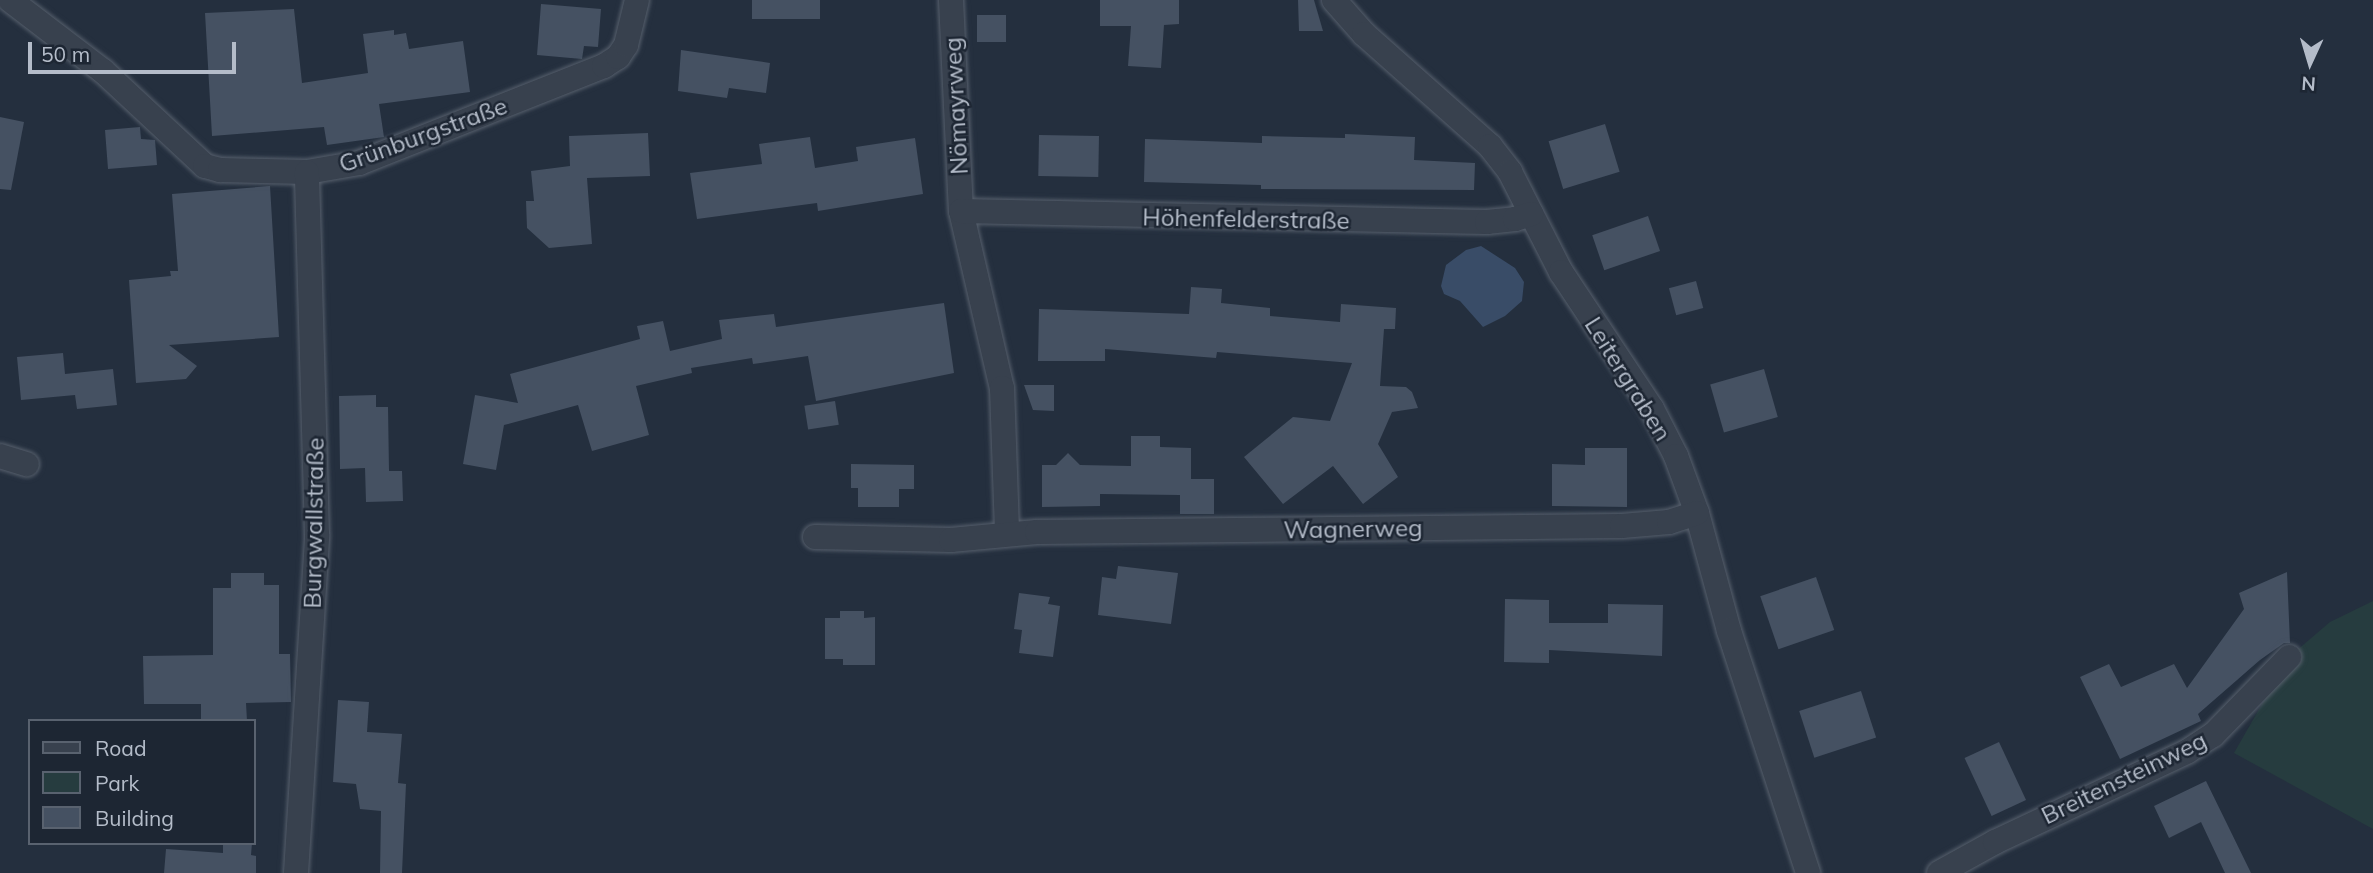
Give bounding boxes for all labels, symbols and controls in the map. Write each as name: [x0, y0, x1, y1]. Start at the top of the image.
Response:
scale bar: [32, 28, 240, 72]
north arrow: [2275, 28, 2345, 98]
street label: Nömayrweg: [938, 37, 974, 175]
text: 50 m: [41, 41, 90, 67]
text: N: [2301, 71, 2317, 96]
street label: Grünburgstraße: [335, 91, 511, 179]
street label: Höhenfelderstraße: [1142, 203, 1350, 235]
street label: Leitergraben: [1579, 312, 1677, 446]
street label: Burgwallstraße: [298, 437, 330, 609]
street label: Wagnerweg: [1283, 513, 1423, 545]
legend: [28, 719, 256, 845]
street label: Breitensteinweg: [2037, 726, 2211, 830]
text: Road: [95, 735, 146, 761]
text: Park: [95, 770, 139, 796]
text: Building: [95, 805, 174, 831]

